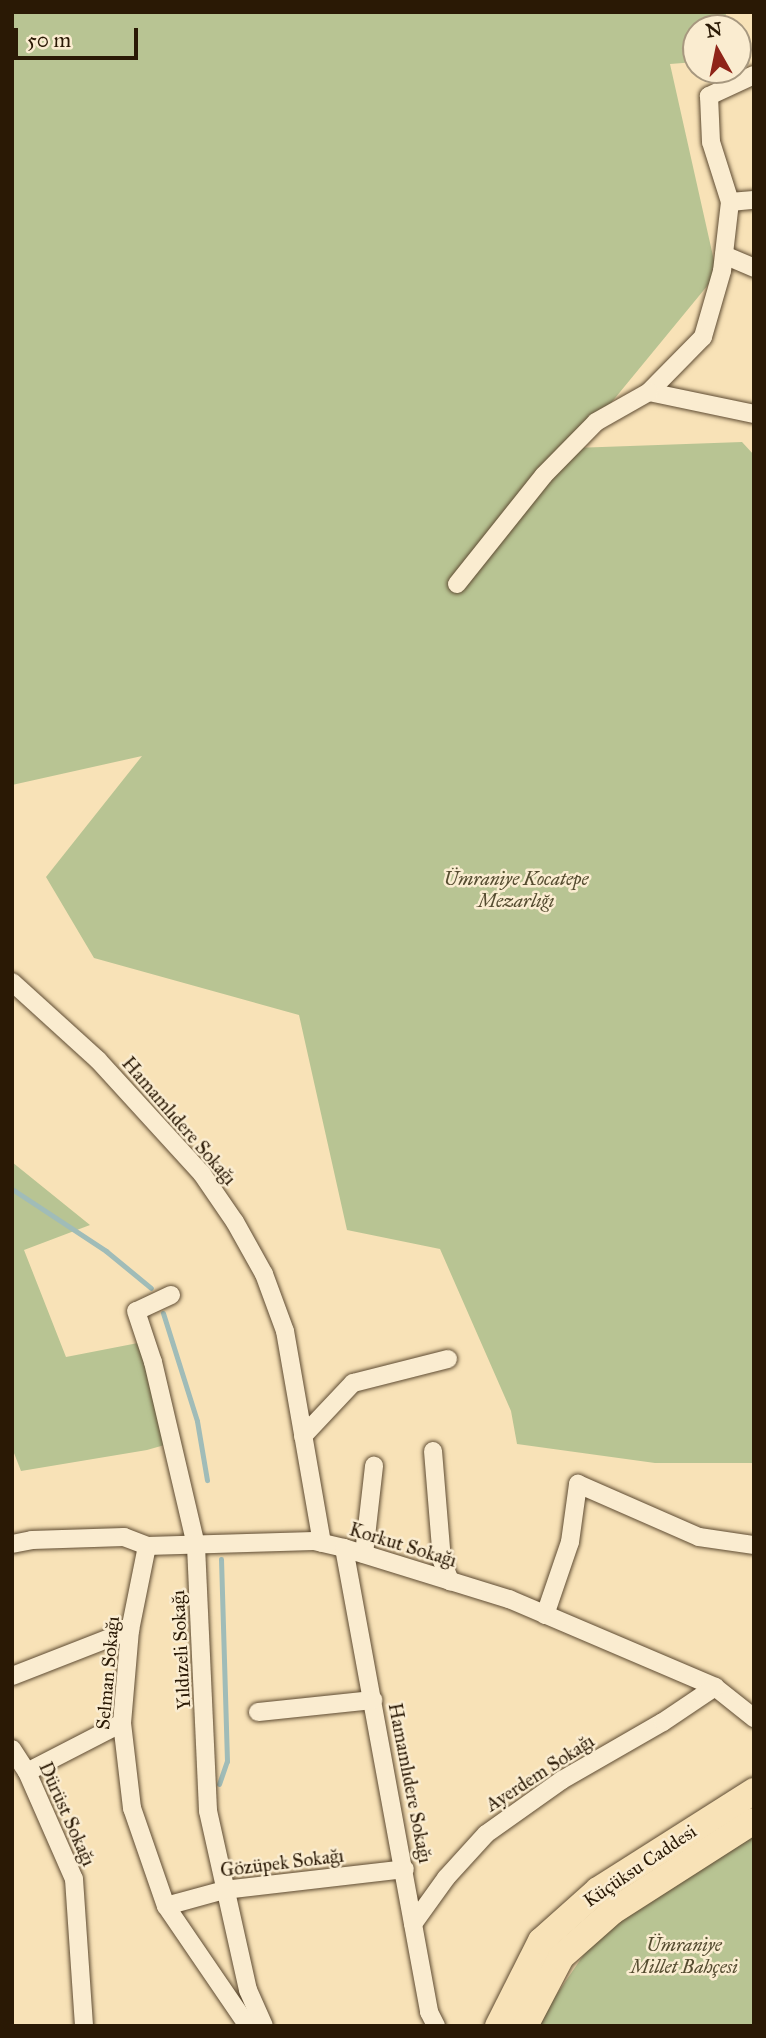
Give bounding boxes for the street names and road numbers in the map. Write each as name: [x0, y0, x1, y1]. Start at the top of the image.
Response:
street label: Hamamlıdere Sokağı: [117, 1052, 241, 1190]
street label: Korkut Sokağı: [347, 1518, 459, 1572]
street label: Yıldızeli Sokağı: [166, 1590, 196, 1710]
street label: Selman Sokağı: [92, 1615, 124, 1731]
street label: Hamamlıdere Sokağı: [383, 1701, 437, 1865]
street label: Ayerdem Sokağı: [481, 1729, 599, 1817]
street label: Dürüst Sokağı: [34, 1758, 100, 1870]
street label: Küçüksu Caddesi: [579, 1820, 701, 1912]
street label: Gözüpek Sokağı: [219, 1844, 345, 1882]

